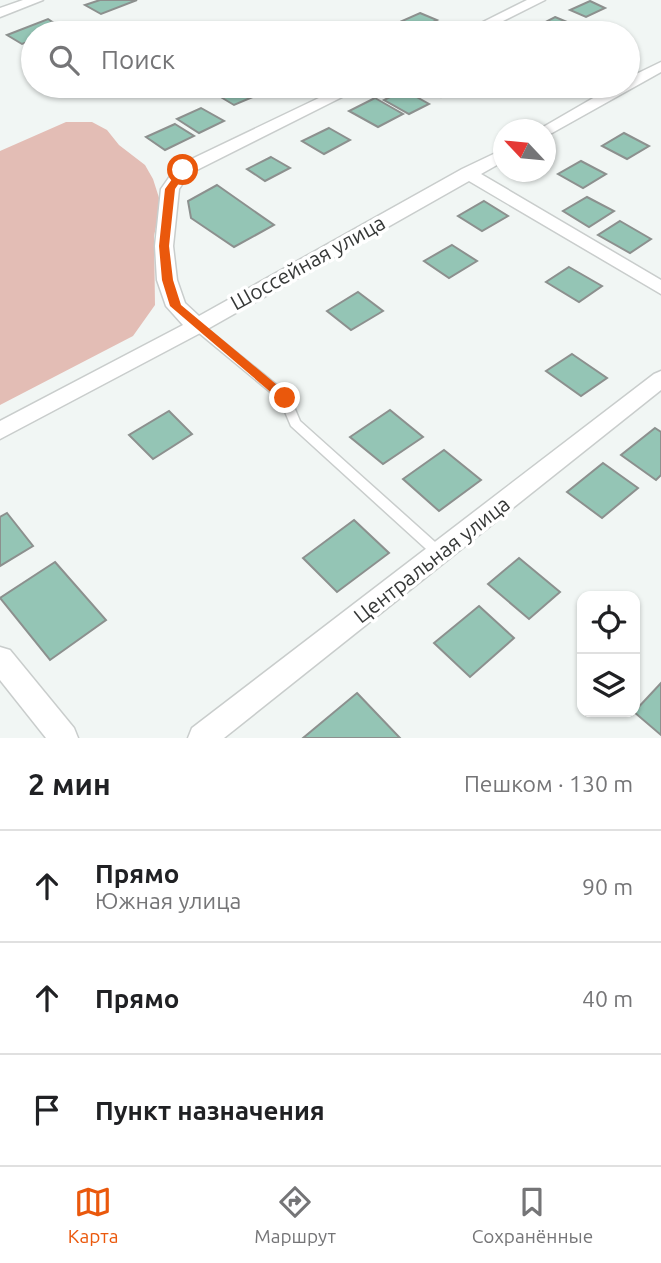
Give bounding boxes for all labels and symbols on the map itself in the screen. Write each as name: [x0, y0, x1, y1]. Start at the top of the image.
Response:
north arrow: [493, 119, 556, 182]
route start: [167, 154, 198, 185]
street label: Шоссейная улица: [226, 210, 389, 315]
route end: [269, 382, 300, 413]
street label: Центральная улица: [349, 491, 514, 627]

